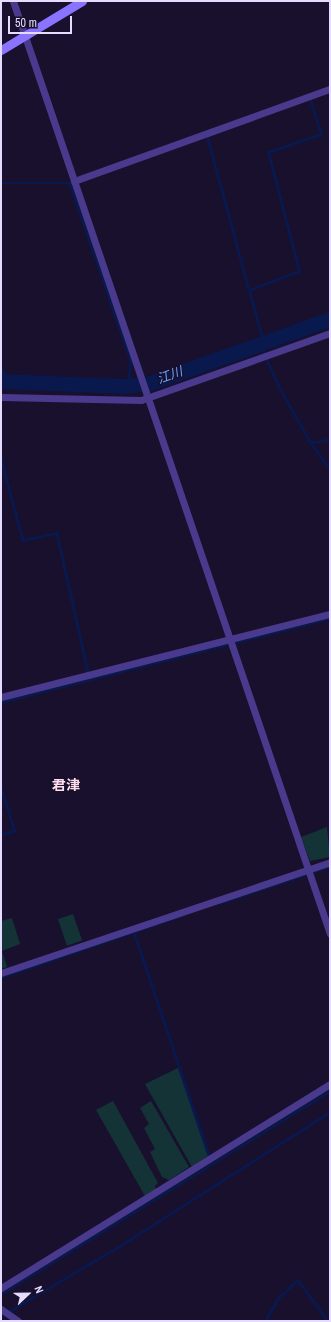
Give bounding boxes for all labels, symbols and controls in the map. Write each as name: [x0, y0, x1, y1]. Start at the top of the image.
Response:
scale bar: [10, 8, 74, 34]
text: 50 m: [15, 15, 37, 31]
water label: 江川: [155, 364, 185, 388]
district label: 君津: [52, 777, 80, 793]
north arrow: [8, 1274, 48, 1314]
text: N: [31, 1284, 47, 1295]

